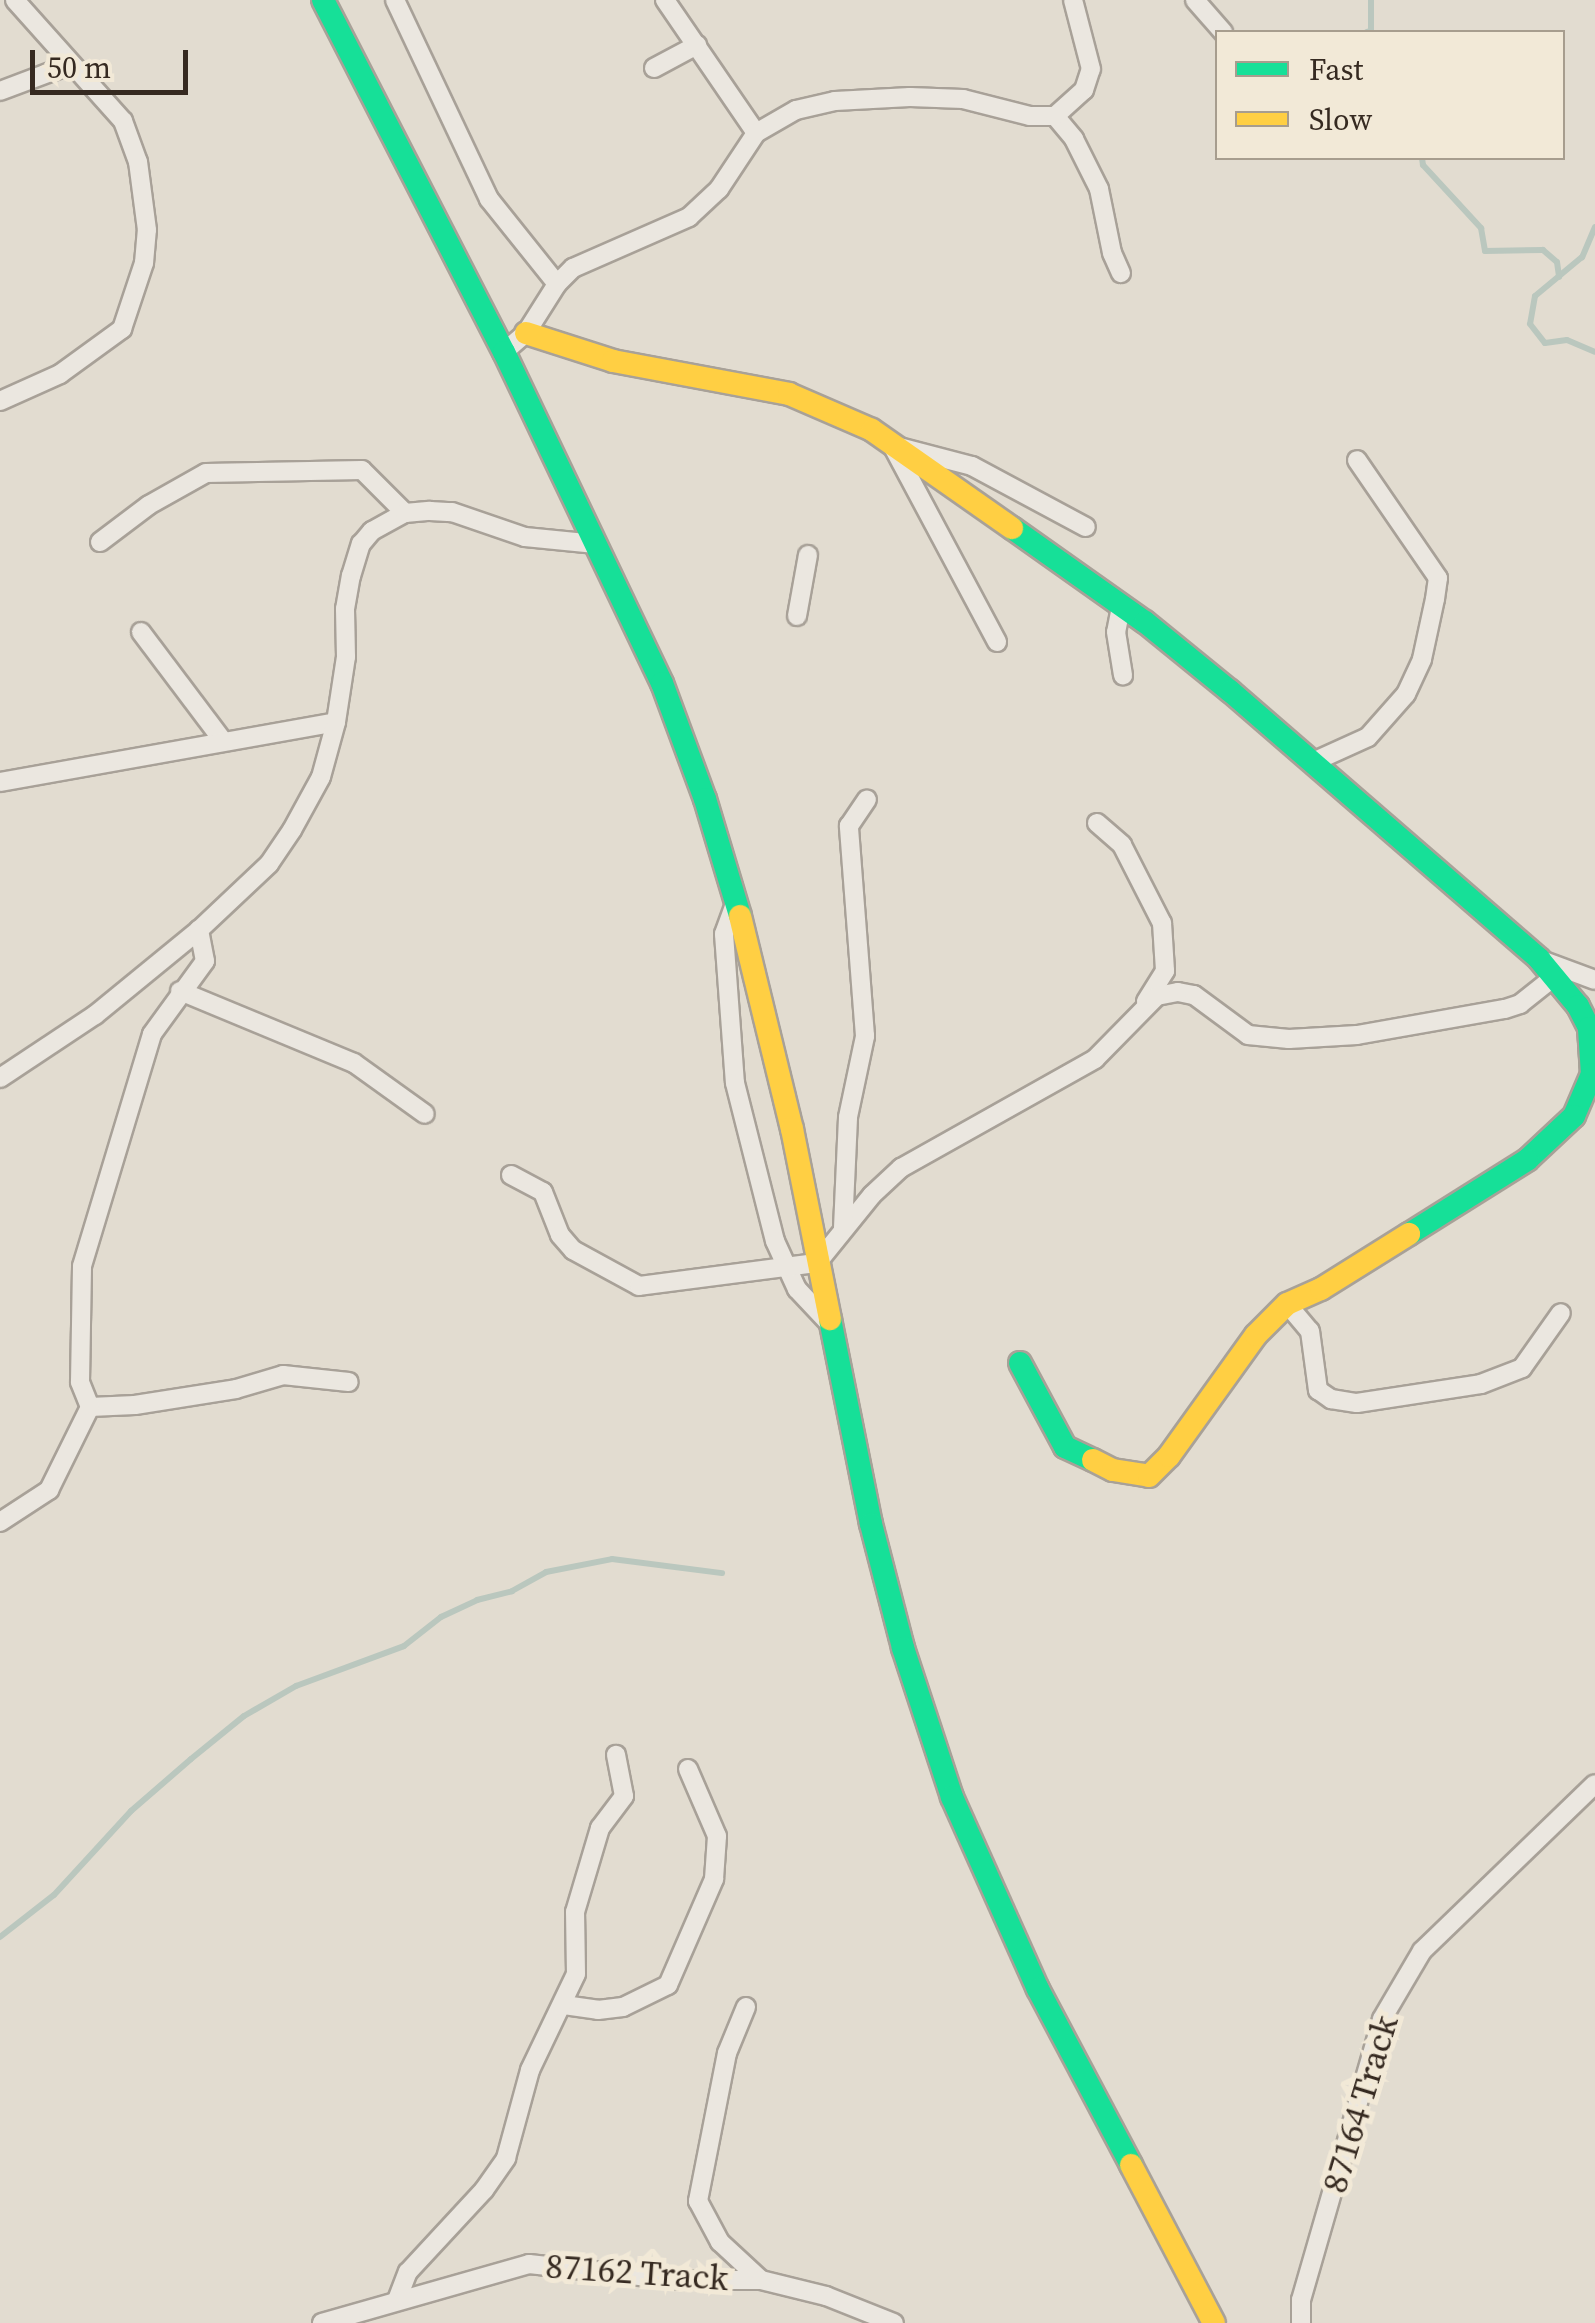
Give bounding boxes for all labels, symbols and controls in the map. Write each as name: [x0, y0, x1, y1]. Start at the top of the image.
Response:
scale bar: [35, 30, 192, 92]
legend: [1215, 30, 1565, 160]
text: 50 m: [47, 47, 111, 88]
text: Fast: [1309, 49, 1363, 90]
text: Slow: [1309, 99, 1372, 140]
street label: 87164 Track: [1313, 2010, 1407, 2198]
street label: 87162 Track: [544, 2245, 730, 2299]

